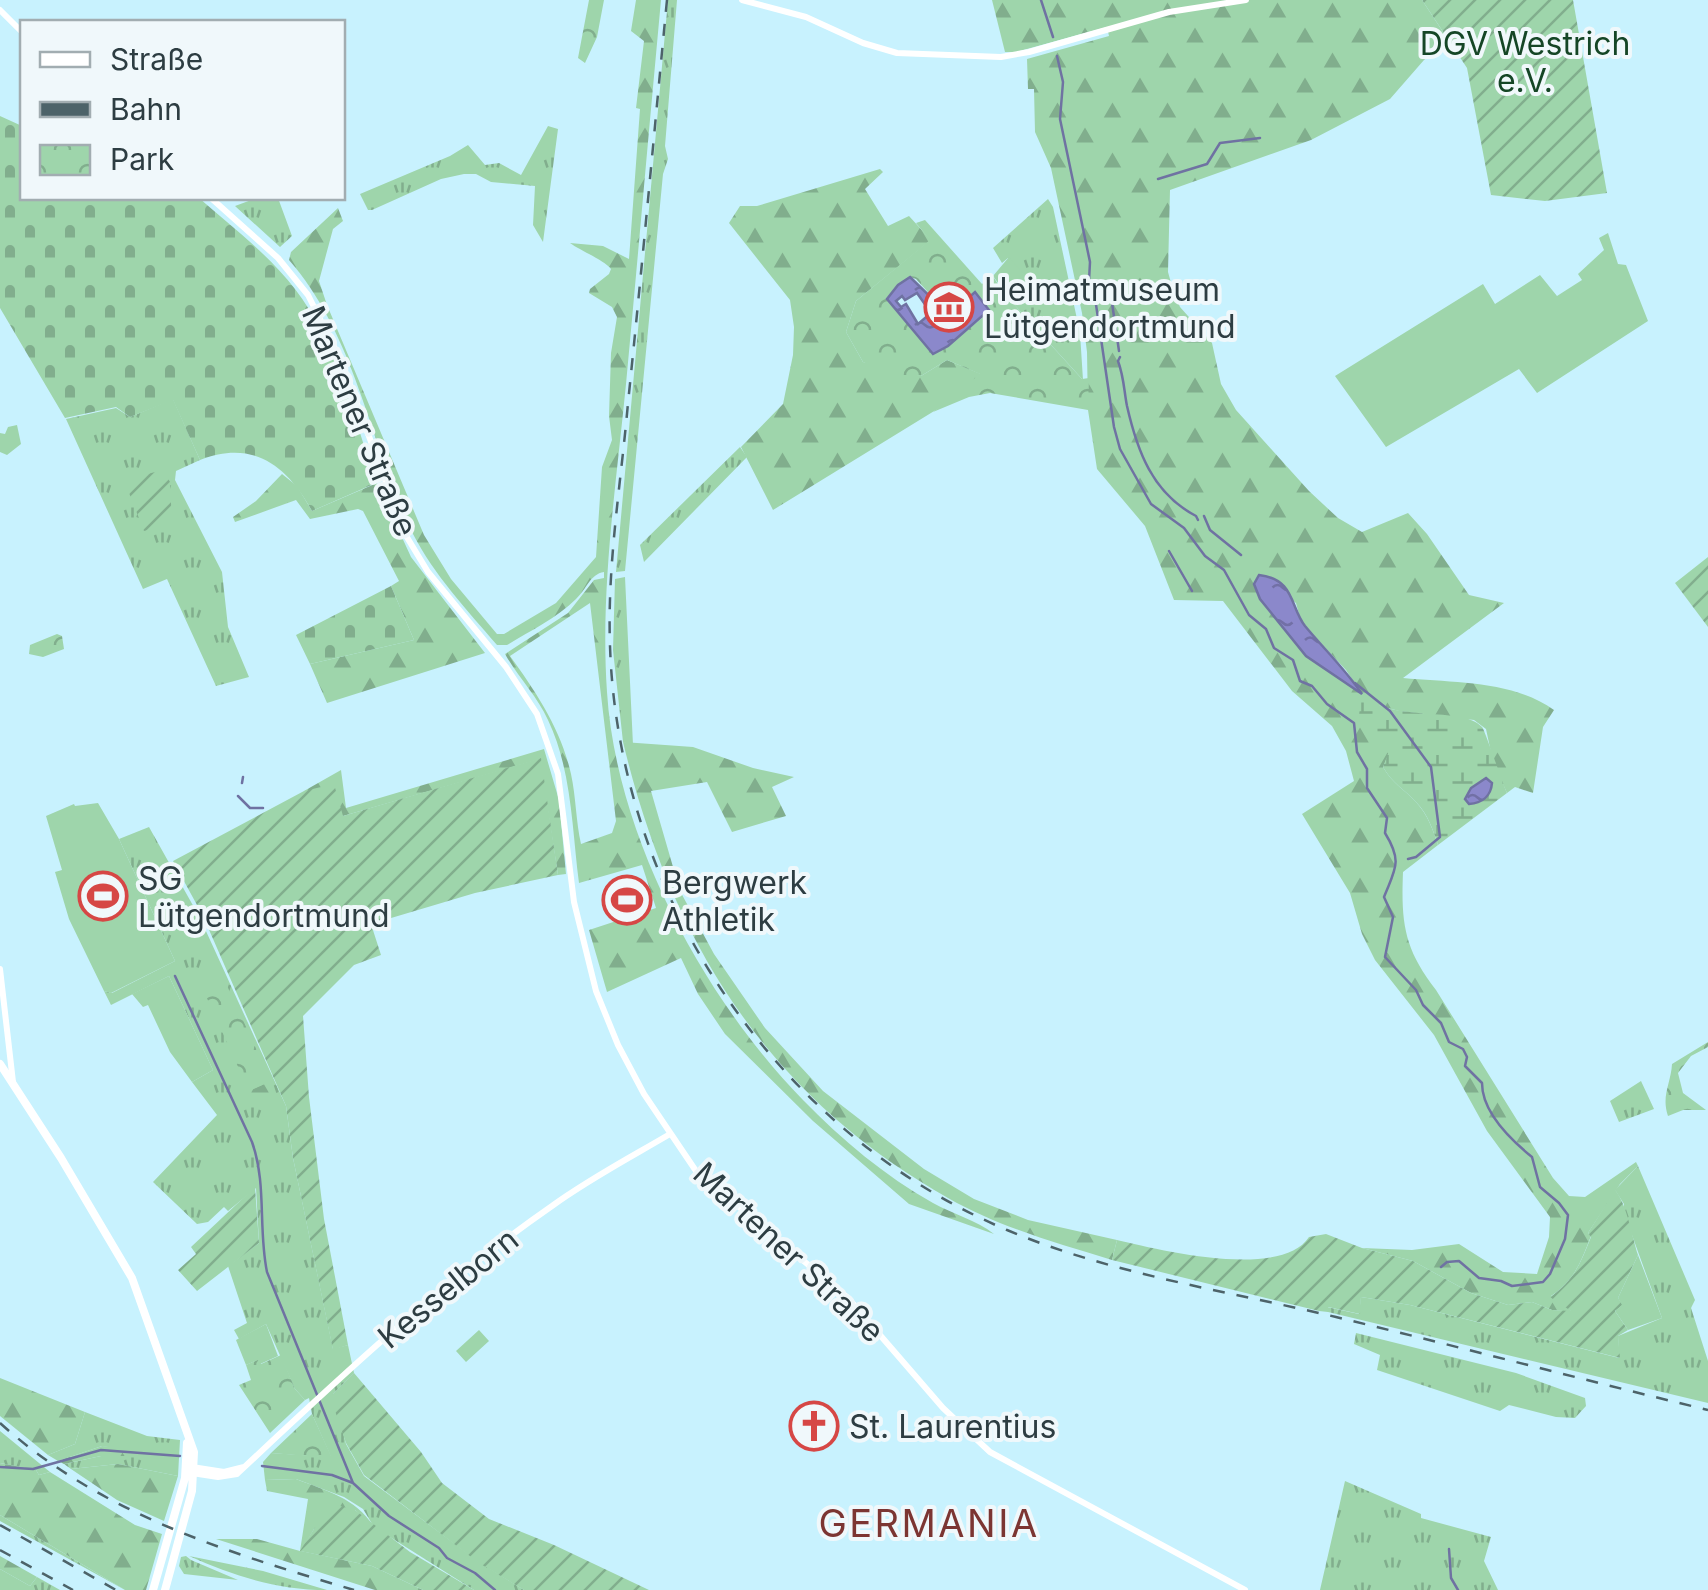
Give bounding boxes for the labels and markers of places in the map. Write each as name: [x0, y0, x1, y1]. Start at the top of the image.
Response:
place label: Heimatmuseum Lütgendortmund: [984, 270, 1236, 346]
museum icon: Heimatmuseum Lütgendortmund: [923, 281, 975, 333]
place label: SG Lütgendortmund: [138, 859, 390, 935]
place label: Bergwerk Athletik: [662, 863, 808, 939]
sports icon: SG Lütgendortmund: [77, 870, 129, 922]
sports icon: Bergwerk Athletik: [601, 874, 653, 926]
church icon: St. Laurentius: [788, 1400, 840, 1452]
place label: St. Laurentius: [849, 1407, 1056, 1446]

